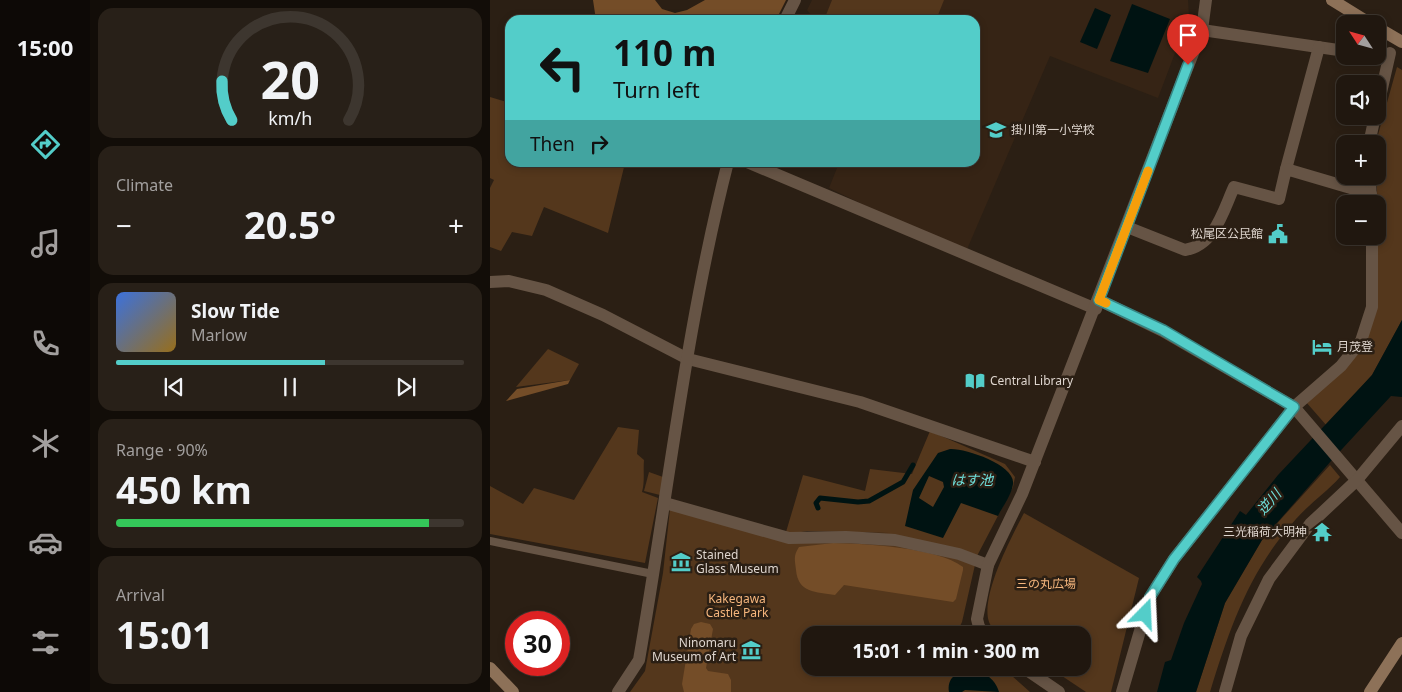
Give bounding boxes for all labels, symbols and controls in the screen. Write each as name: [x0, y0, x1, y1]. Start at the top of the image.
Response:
pin: [1167, 14, 1209, 65]
north arrow: [1336, 15, 1386, 65]
map controls: [1336, 15, 1386, 245]
icon: arrive: [1174, 21, 1202, 49]
text: 110 m: [613, 29, 716, 76]
text: 15:00: [17, 32, 73, 62]
icon: left: [530, 35, 595, 100]
text: 20: [260, 43, 320, 114]
text: Turn left: [613, 74, 700, 104]
button: sound: [1336, 75, 1386, 125]
text: km/h: [268, 106, 312, 130]
school or university icon: 掛川第一小学校: [985, 119, 1007, 141]
place label: 掛川第一小学校: [1011, 121, 1095, 138]
icon: directions: [28, 127, 63, 162]
icon: right: [585, 130, 613, 158]
text: Then: [530, 131, 575, 157]
button: +: [1336, 135, 1386, 185]
text: Climate: [116, 174, 173, 196]
button: −: [1336, 195, 1386, 245]
text: 20.5°: [244, 198, 336, 250]
text: −: [116, 206, 132, 244]
text: +: [448, 206, 464, 244]
public building icon: 松尾区公民館: [1267, 223, 1289, 245]
place label: 松尾区公民館: [1191, 225, 1263, 242]
icon: music: [28, 226, 63, 261]
text: Slow Tide: [191, 298, 280, 324]
text: Marlow: [191, 324, 247, 346]
icon: phone: [28, 326, 63, 361]
hotel icon: 月茂登: [1311, 336, 1333, 358]
place label: 月茂登: [1337, 338, 1373, 355]
library icon: Central Library: [964, 370, 986, 392]
place label: Central Library: [990, 372, 1074, 389]
icon: previous: [160, 373, 188, 401]
icon: pause: [276, 373, 304, 401]
icon: next: [392, 373, 420, 401]
icon: climate: [28, 426, 63, 461]
text: Range · 90%: [116, 439, 208, 461]
text: 450 km: [116, 463, 252, 515]
water label: はす池: [951, 470, 995, 489]
water label: 逆川: [1252, 483, 1286, 518]
temple icon: 三光稲荷大明神: [1311, 521, 1333, 543]
place label: 三光稲荷大明神: [1223, 523, 1307, 540]
icon: car: [28, 525, 63, 560]
place label: Stained Glass Museum: [696, 546, 779, 577]
museum icon: Stained Glass Museum: [670, 551, 692, 573]
park label: 三の丸広場: [1016, 575, 1076, 592]
text: Arrival: [116, 584, 165, 606]
position arrow: [1118, 587, 1170, 639]
park label: Kakegawa Castle Park: [706, 590, 769, 621]
text: 15:01: [116, 608, 214, 660]
speed limit sign: 30: [505, 611, 570, 676]
icon: filters: [28, 625, 63, 660]
place label: Ninomaru Museum of Art: [652, 634, 737, 665]
text: 15:01 · 1 min · 300 m: [852, 638, 1040, 664]
museum icon: Ninomaru Museum of Art: [740, 639, 762, 661]

